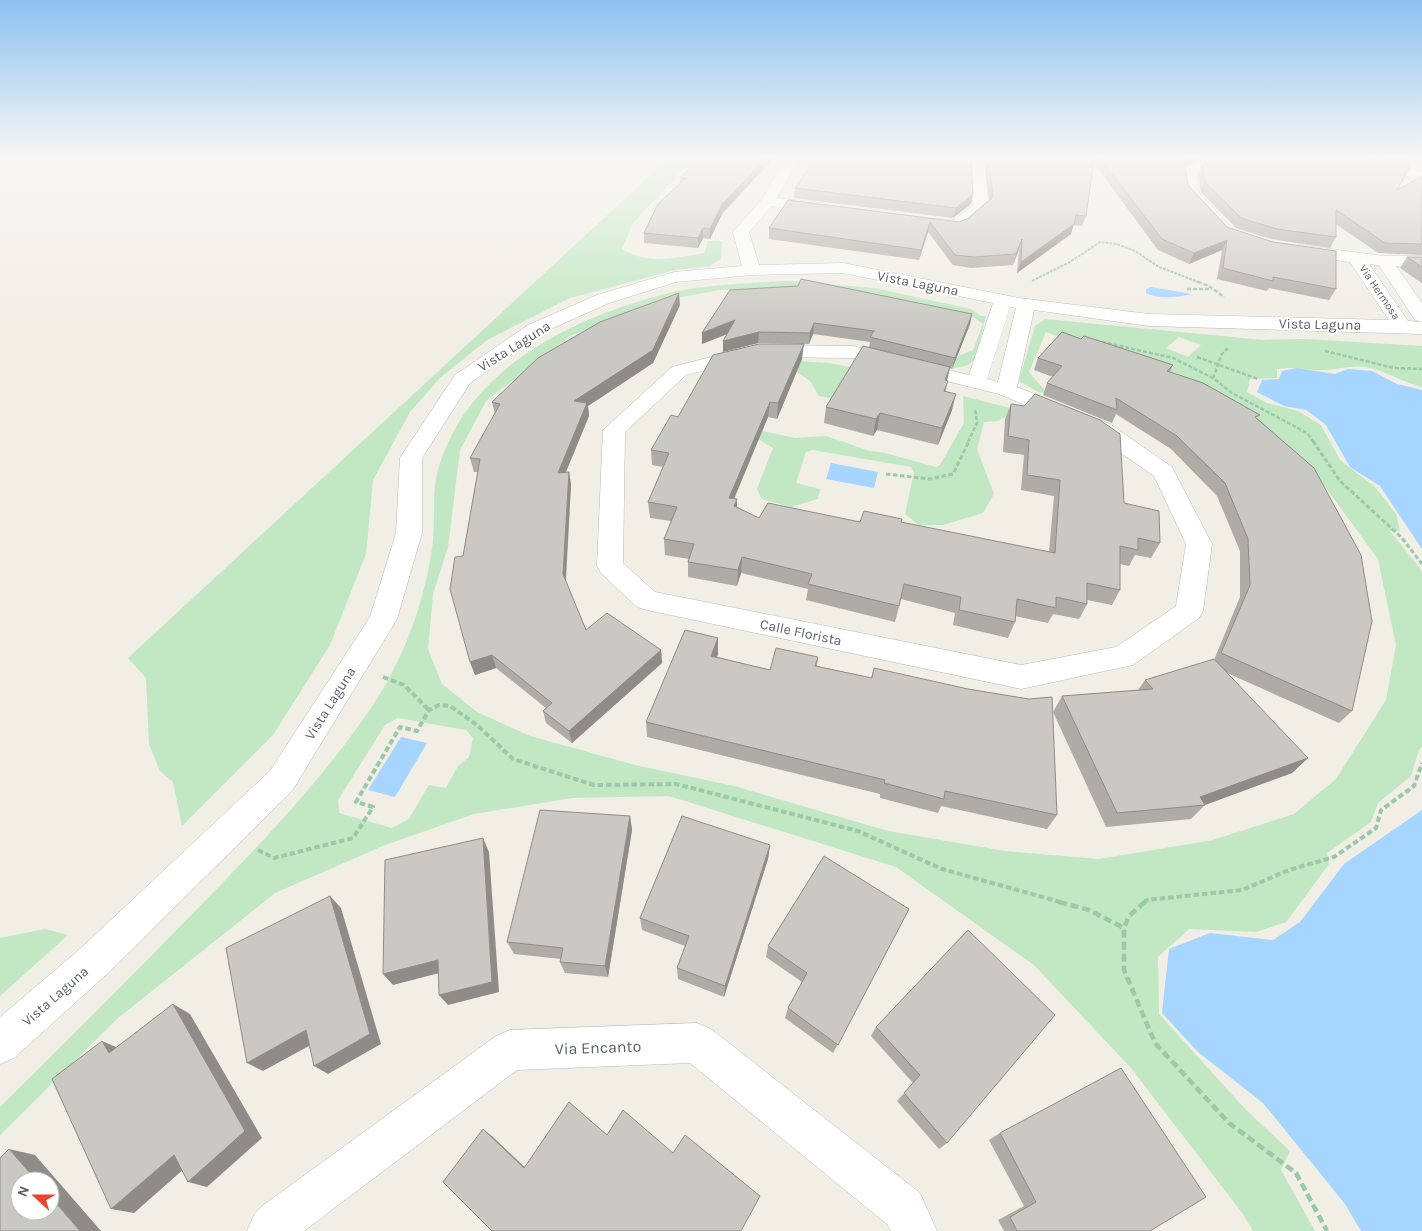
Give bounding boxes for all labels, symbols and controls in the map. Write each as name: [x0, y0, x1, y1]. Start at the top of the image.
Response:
street label: Via Hermosa: [1357, 262, 1403, 322]
street label: Vista Laguna: [876, 267, 960, 300]
street label: Vista Laguna: [1279, 315, 1361, 334]
street label: Vista Laguna: [475, 317, 554, 375]
street label: Calle Florista: [758, 616, 843, 649]
street label: Vista Laguna: [301, 664, 359, 743]
street label: Vista Laguna: [19, 963, 92, 1030]
street label: Via Encanto: [554, 1036, 642, 1059]
north arrow: [10, 1171, 60, 1221]
text: N: [14, 1184, 33, 1199]

